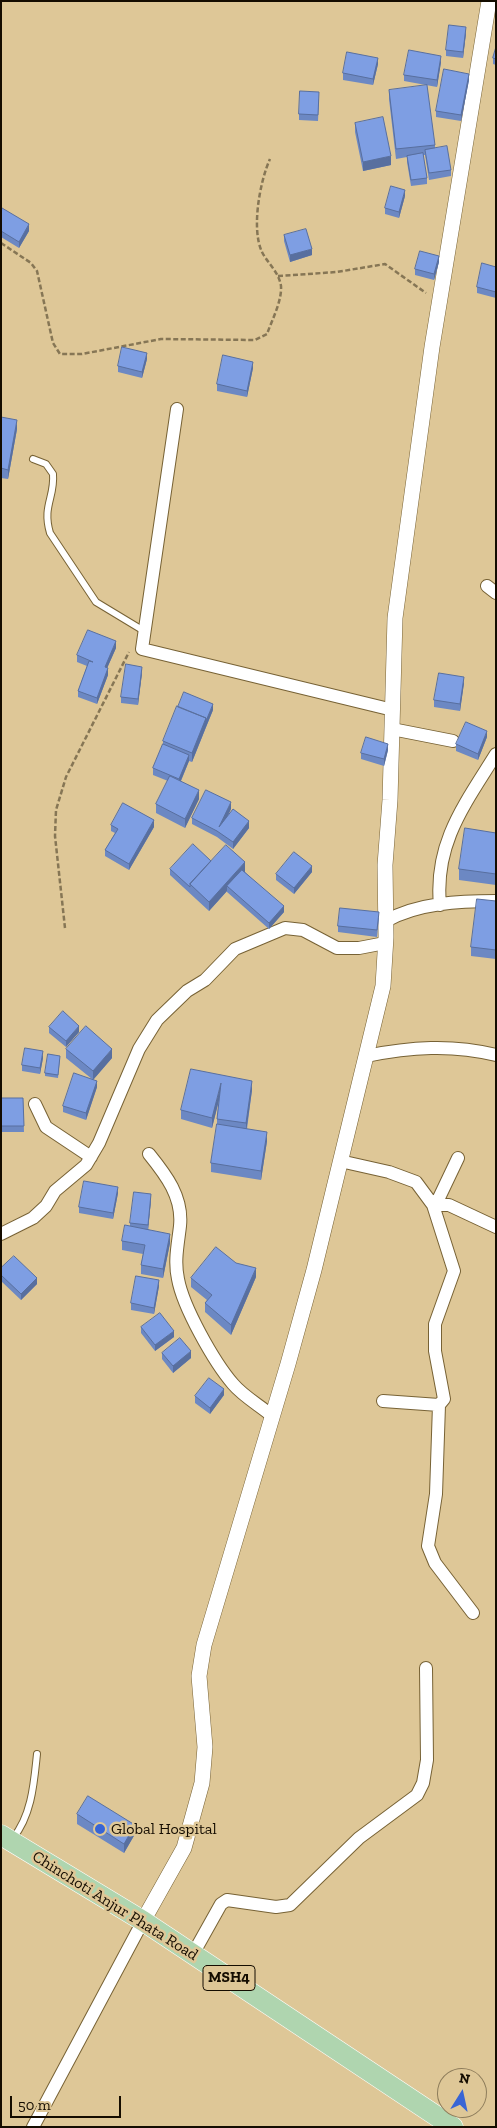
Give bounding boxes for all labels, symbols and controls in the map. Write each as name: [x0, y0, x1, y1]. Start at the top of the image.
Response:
place label: Global Hospital: [111, 1819, 217, 1839]
marker: Global Hospital: [93, 1822, 107, 1836]
street label: Chinchoti Anjur Phata Road: [28, 1847, 202, 1965]
road number: MSH4: [203, 1966, 255, 1990]
north arrow: [437, 2068, 487, 2118]
text: N: [458, 2069, 471, 2088]
scale bar: [12, 2086, 124, 2118]
text: 50 m: [18, 2096, 51, 2114]

